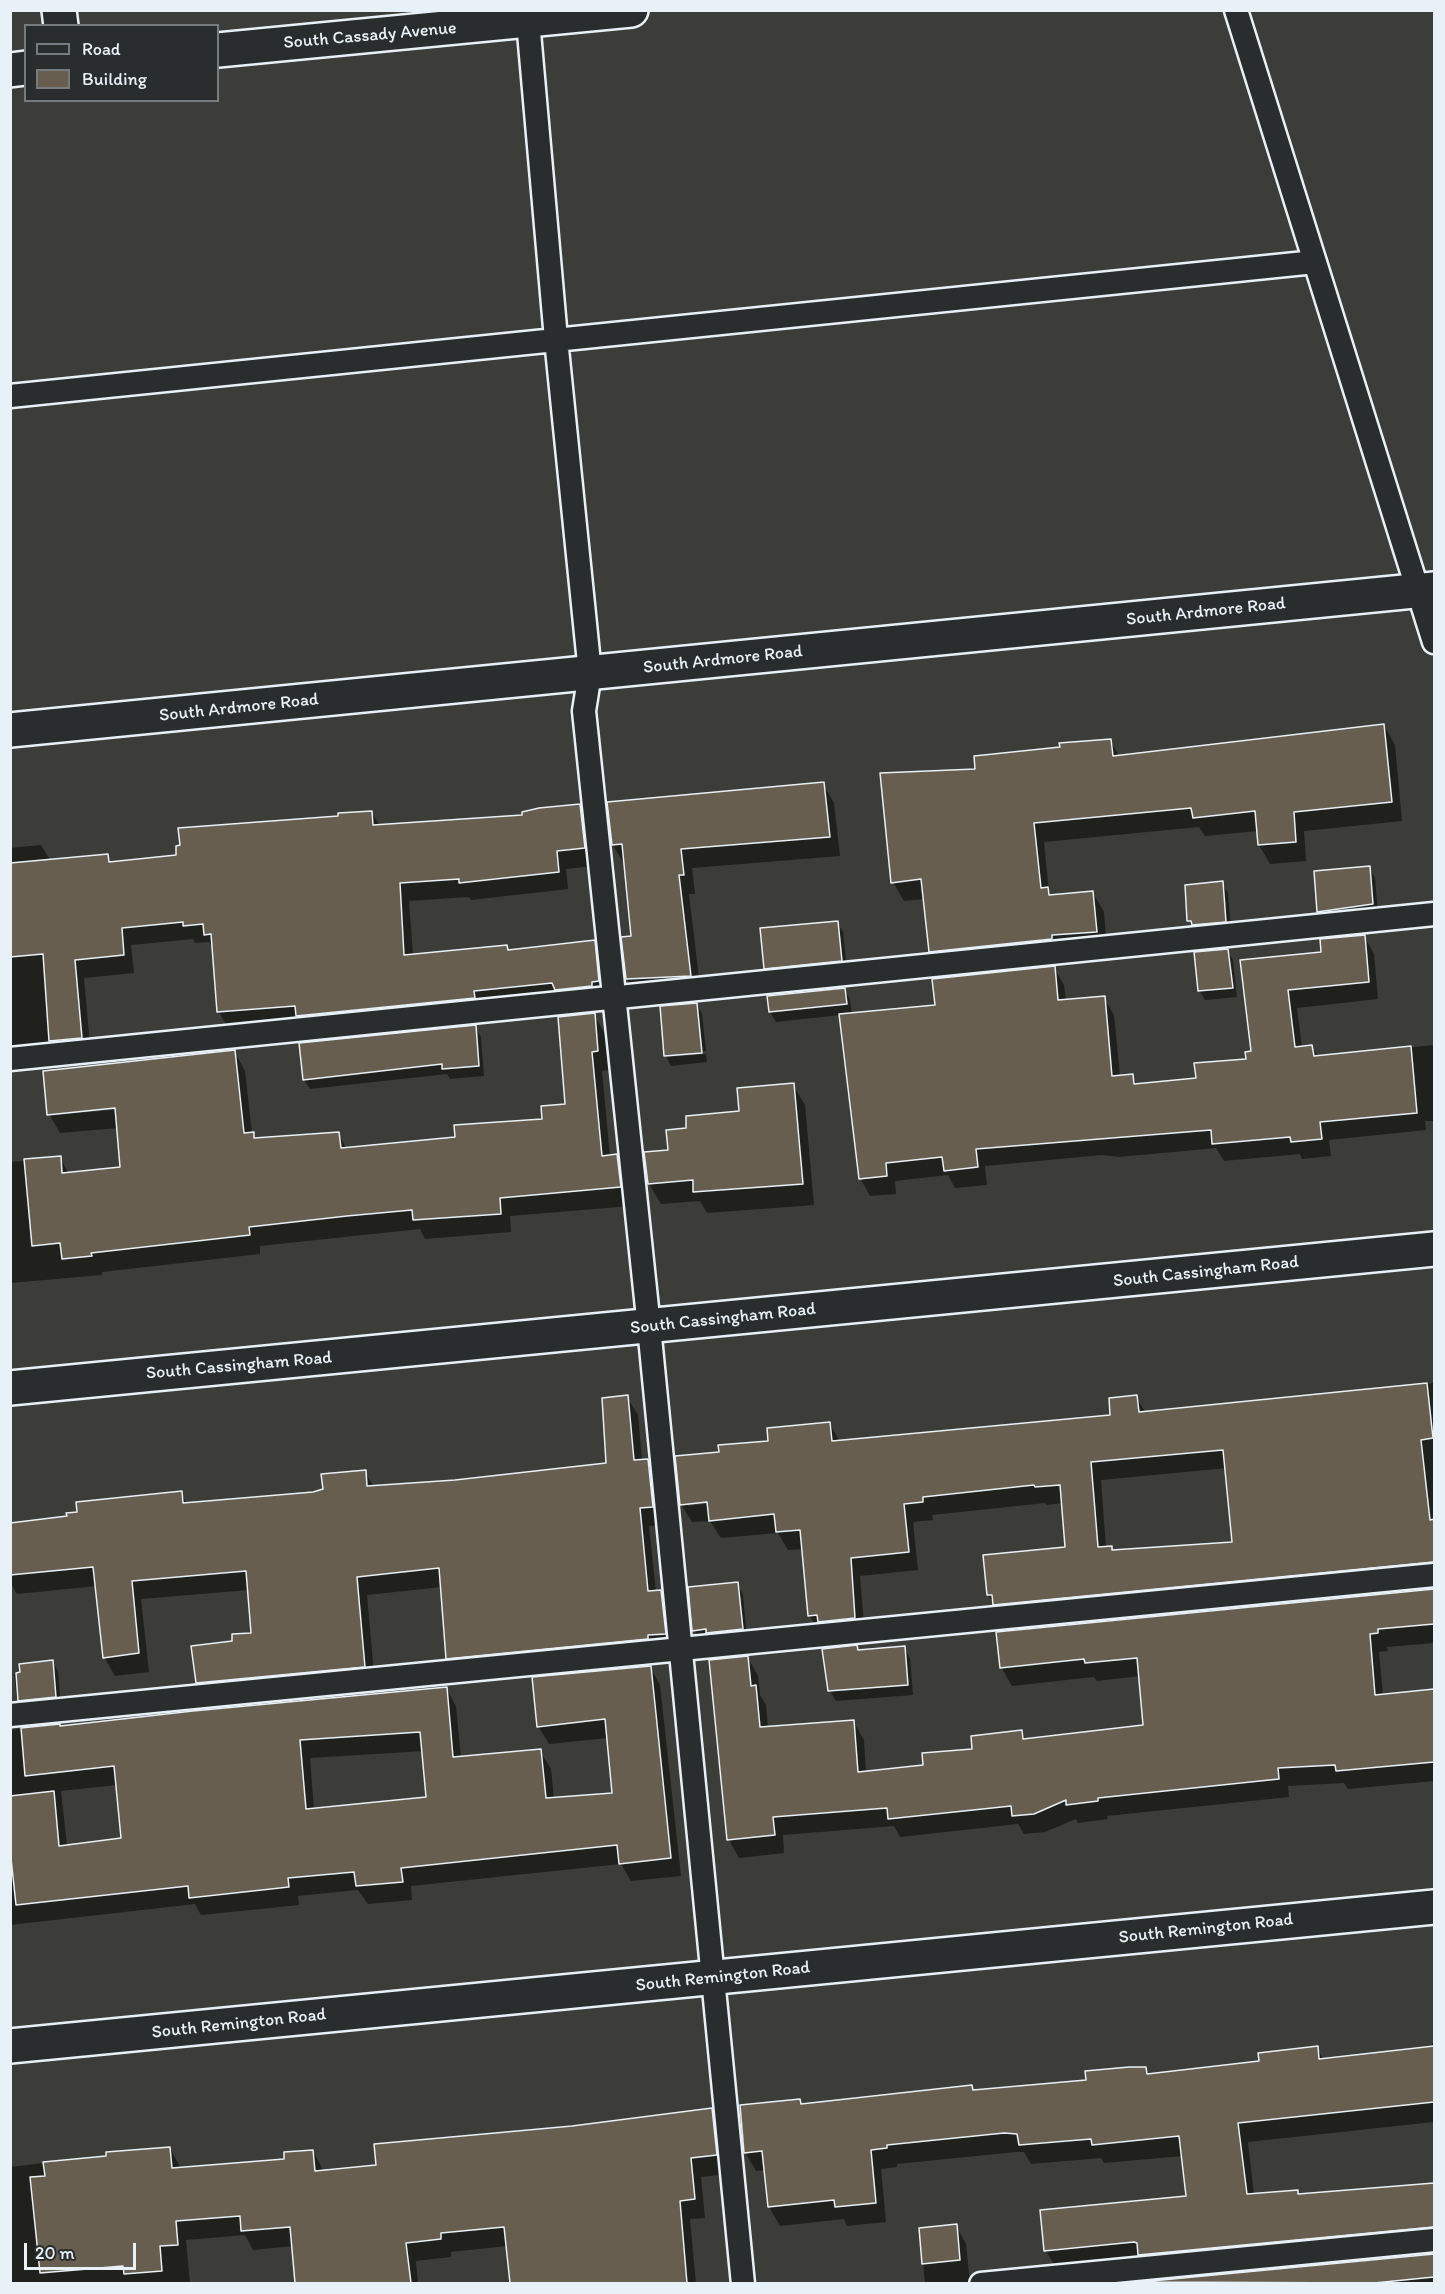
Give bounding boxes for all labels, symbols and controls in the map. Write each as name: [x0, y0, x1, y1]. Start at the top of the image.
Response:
street label: South Cassady Avenue: [283, 18, 457, 54]
legend: [24, 24, 219, 102]
text: Road: [82, 38, 121, 60]
text: Building: [82, 68, 147, 90]
street label: South Ardmore Road: [1125, 593, 1287, 631]
street label: South Ardmore Road: [642, 641, 804, 679]
street label: South Ardmore Road: [158, 689, 320, 727]
street label: South Cassingham Road: [1112, 1252, 1300, 1292]
street label: South Cassingham Road: [629, 1299, 817, 1339]
street label: South Cassingham Road: [145, 1347, 333, 1385]
street label: South Remington Road: [1118, 1909, 1294, 1949]
street label: South Remington Road: [635, 1957, 811, 1997]
street label: South Remington Road: [151, 2004, 327, 2044]
scale bar: [27, 2231, 140, 2269]
text: 20 m: [35, 2242, 75, 2264]

